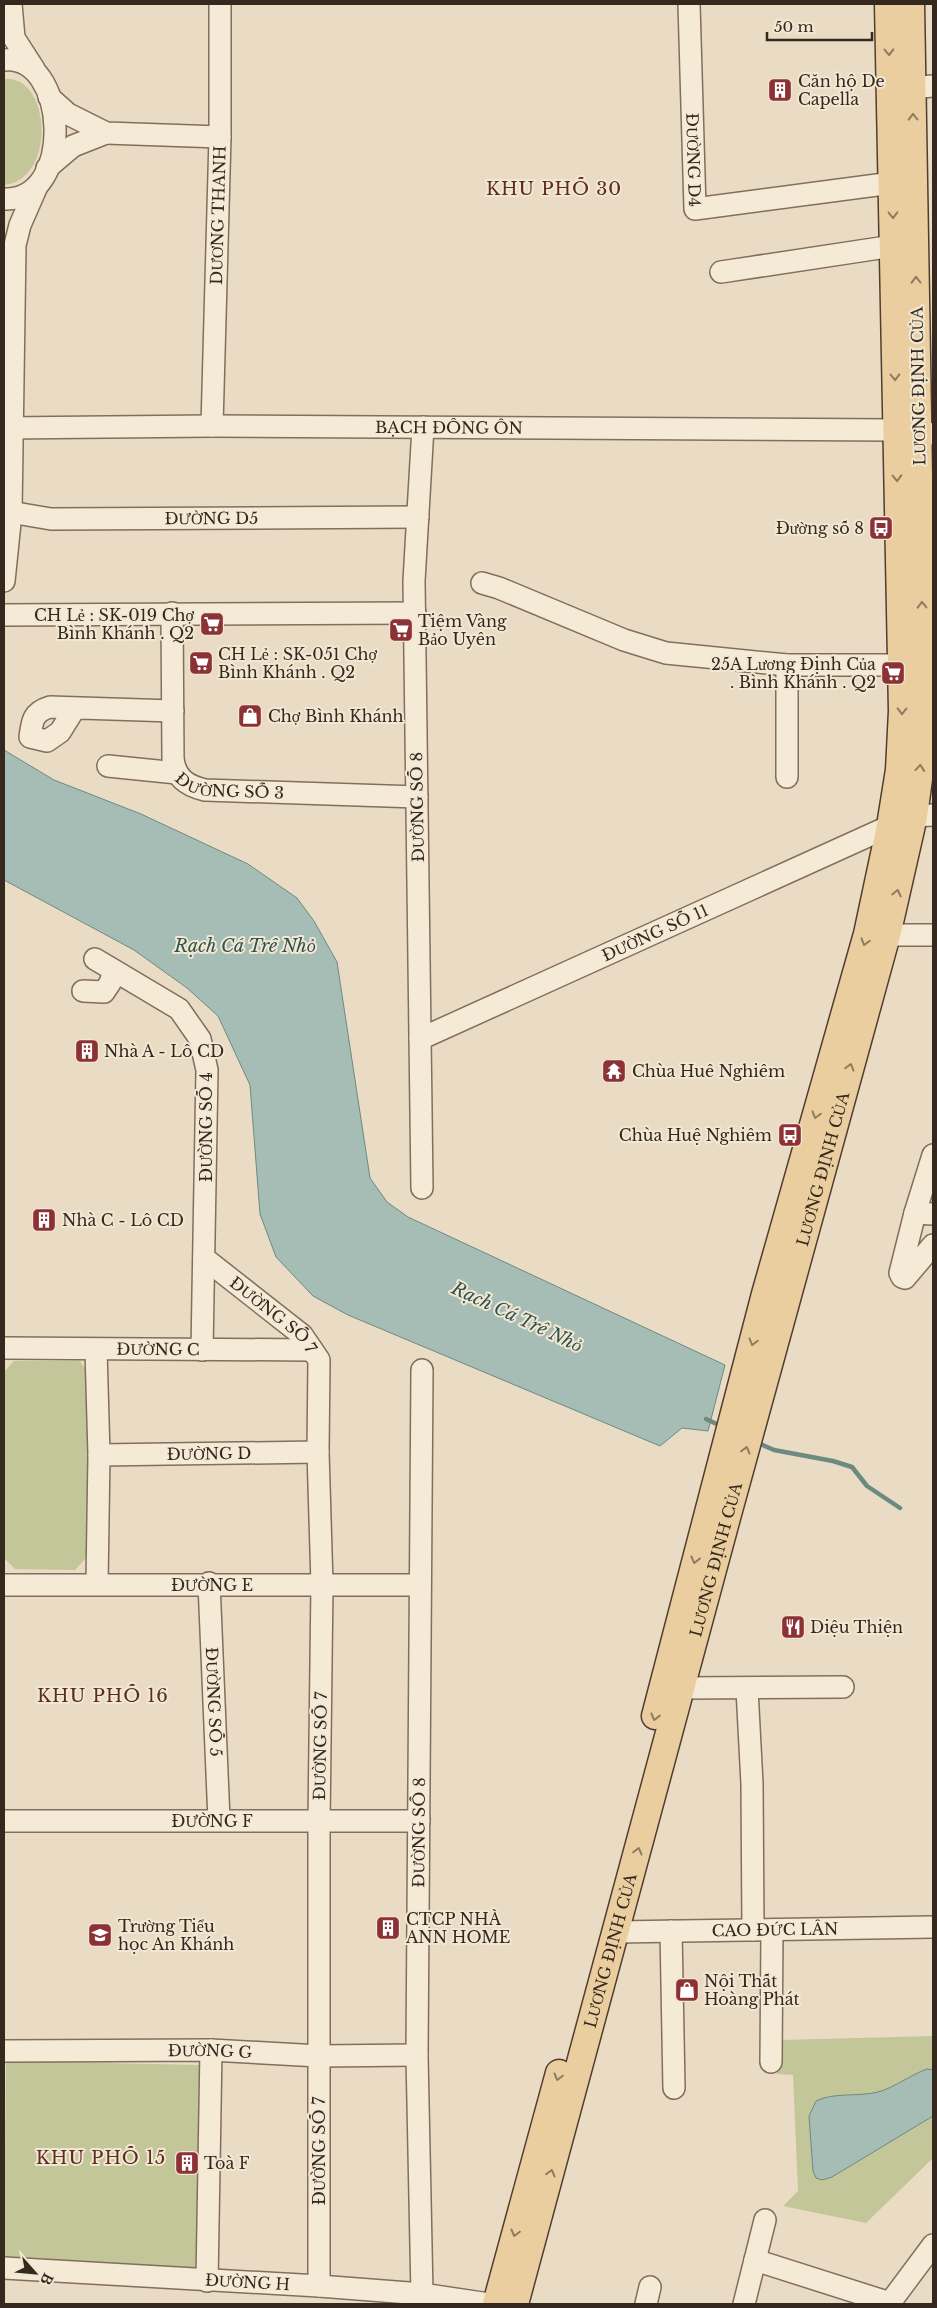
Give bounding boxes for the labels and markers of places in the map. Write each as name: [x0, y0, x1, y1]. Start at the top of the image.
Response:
place label: Căn hộ De Capella: [798, 71, 885, 109]
building icon: Căn hộ De Capella: [767, 77, 793, 103]
bus stop icon: Đường số 8: [868, 515, 894, 541]
place label: Đường số 8: [776, 518, 864, 538]
place label: CH Lẻ : SK-019 Chợ Bình Khánh . Q2: [34, 605, 195, 643]
supermarket icon: CH Lẻ : SK-019 Chợ Bình Khánh . Q2: [199, 611, 225, 637]
place label: Tiệm Vàng Bảo Uyên: [418, 611, 507, 649]
supermarket icon: Tiệm Vàng Bảo Uyên: [388, 617, 414, 643]
place label: CH Lẻ : SK-051 Chợ Bình Khánh . Q2: [218, 644, 377, 682]
supermarket icon: CH Lẻ : SK-051 Chợ Bình Khánh . Q2: [188, 650, 214, 676]
place label: 25A Lương Định Của . Bình Khánh . Q2: [711, 654, 876, 692]
supermarket icon: 25A Lương Định Của . Bình Khánh . Q2: [880, 660, 906, 686]
shop icon: Chợ Bình Khánh: [237, 703, 263, 729]
place label: Chợ Bình Khánh: [268, 706, 404, 726]
building icon: Nhà A - Lô CD: [74, 1038, 100, 1064]
place label: Nhà A - Lô CD: [104, 1041, 224, 1061]
temple icon: Chùa Huê Nghiêm: [601, 1058, 627, 1084]
place label: Chùa Huê Nghiêm: [632, 1061, 785, 1081]
bus stop icon: Chùa Huệ Nghiêm: [777, 1122, 803, 1148]
place label: Chùa Huệ Nghiêm: [619, 1125, 772, 1145]
building icon: Nhà C - Lô CD: [31, 1207, 57, 1233]
place label: Nhà C - Lô CD: [62, 1210, 184, 1230]
restaurant icon: Diệu Thiện: [780, 1614, 806, 1640]
place label: Diệu Thiện: [810, 1617, 903, 1637]
place label: CTCP NHÀ ANN HOME: [405, 1909, 510, 1947]
building icon: CTCP NHÀ ANN HOME: [375, 1915, 401, 1941]
place label: Trường Tiểu học An Khánh: [118, 1916, 234, 1954]
school or university icon: Trường Tiểu học An Khánh: [87, 1922, 113, 1948]
place label: Nội Thất Hoàng Phát: [704, 1971, 800, 2009]
shop icon: Nội Thất Hoàng Phát: [674, 1977, 700, 2003]
building icon: Toà F: [174, 2150, 200, 2176]
place label: Toà F: [204, 2153, 250, 2173]

